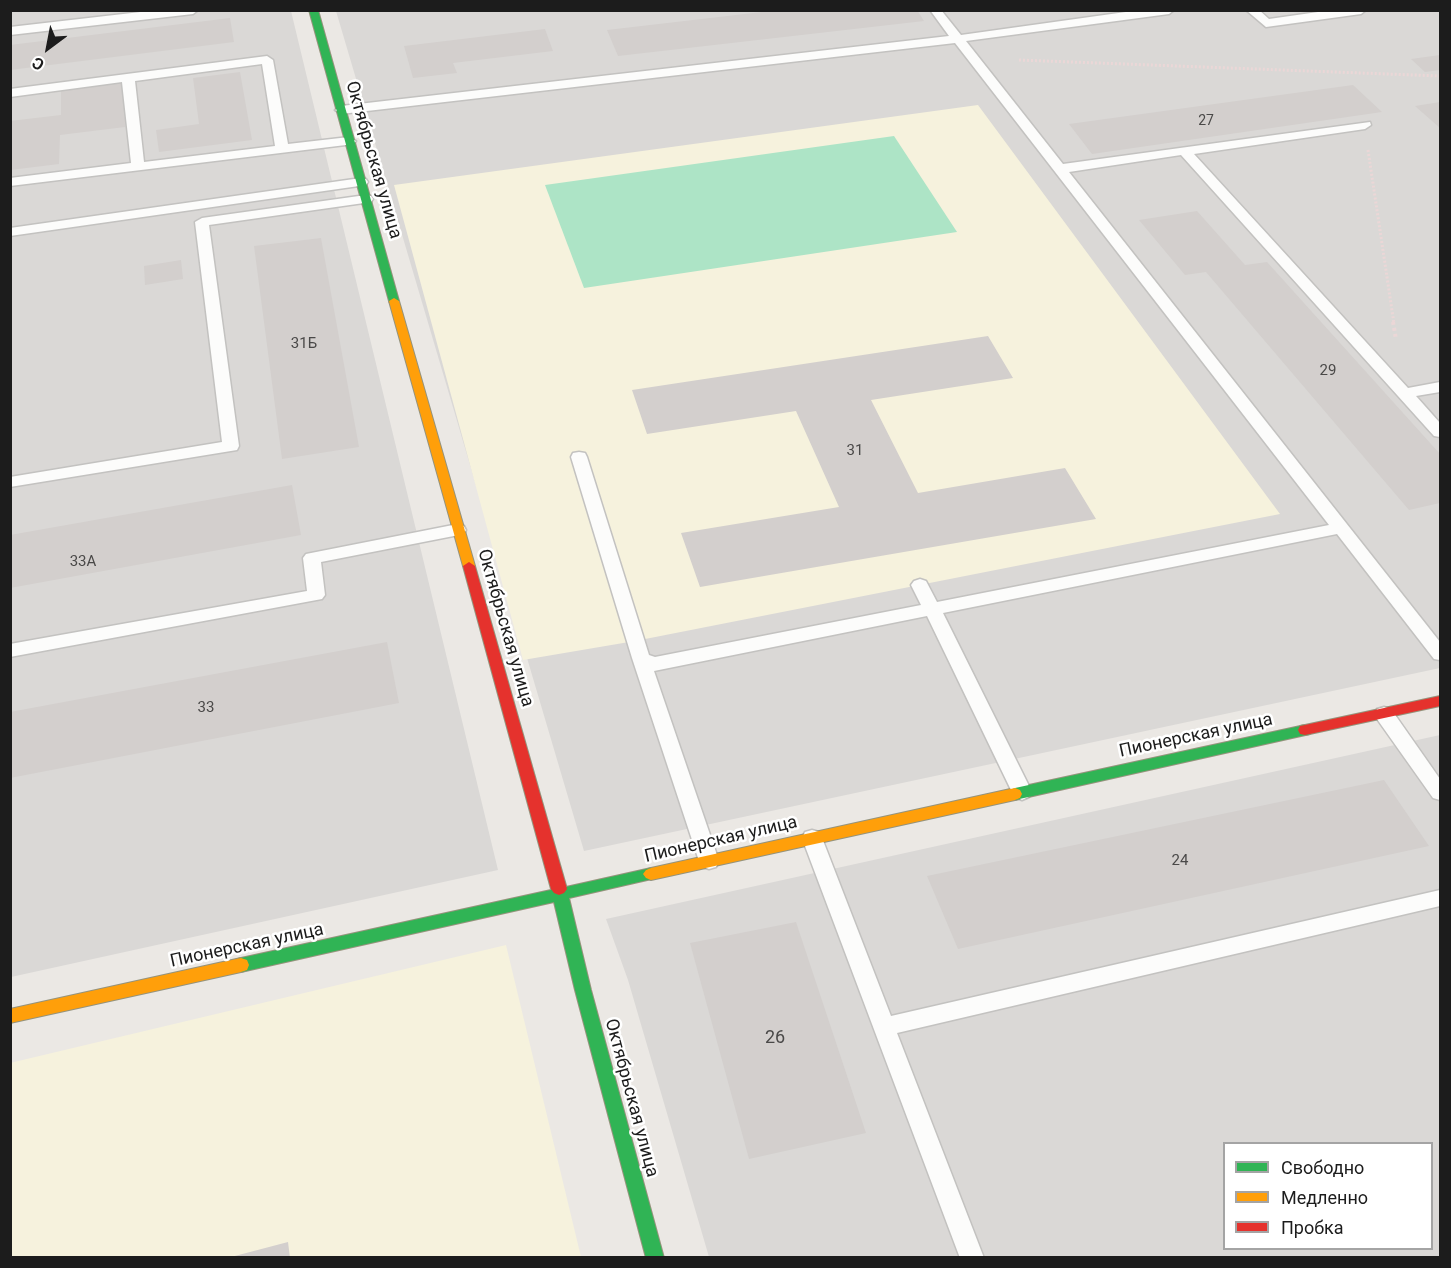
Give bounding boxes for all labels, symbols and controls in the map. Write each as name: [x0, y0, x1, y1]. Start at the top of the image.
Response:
north arrow: [18, 18, 78, 78]
text: С: [29, 53, 48, 75]
street label: Октябрьская улица: [340, 79, 406, 241]
house number: 27: [1198, 113, 1214, 129]
house number: 31Б: [291, 335, 317, 353]
house number: 29: [1320, 362, 1336, 380]
house number: 31: [847, 442, 863, 460]
street label: Октябрьская улица: [472, 547, 538, 709]
house number: 33А: [70, 553, 96, 571]
house number: 33: [198, 699, 214, 717]
street label: Пионерская улица: [1117, 709, 1275, 763]
street label: Пионерская улица: [642, 812, 800, 868]
house number: 24: [1172, 852, 1188, 870]
street label: Пионерская улица: [168, 919, 326, 973]
street label: Октябрьская улица: [599, 1016, 663, 1180]
house number: 26: [765, 1027, 785, 1049]
legend: [1223, 1142, 1433, 1250]
text: Свободно: [1281, 1157, 1364, 1178]
text: Медленно: [1281, 1187, 1368, 1208]
text: Пробка: [1281, 1217, 1344, 1238]

